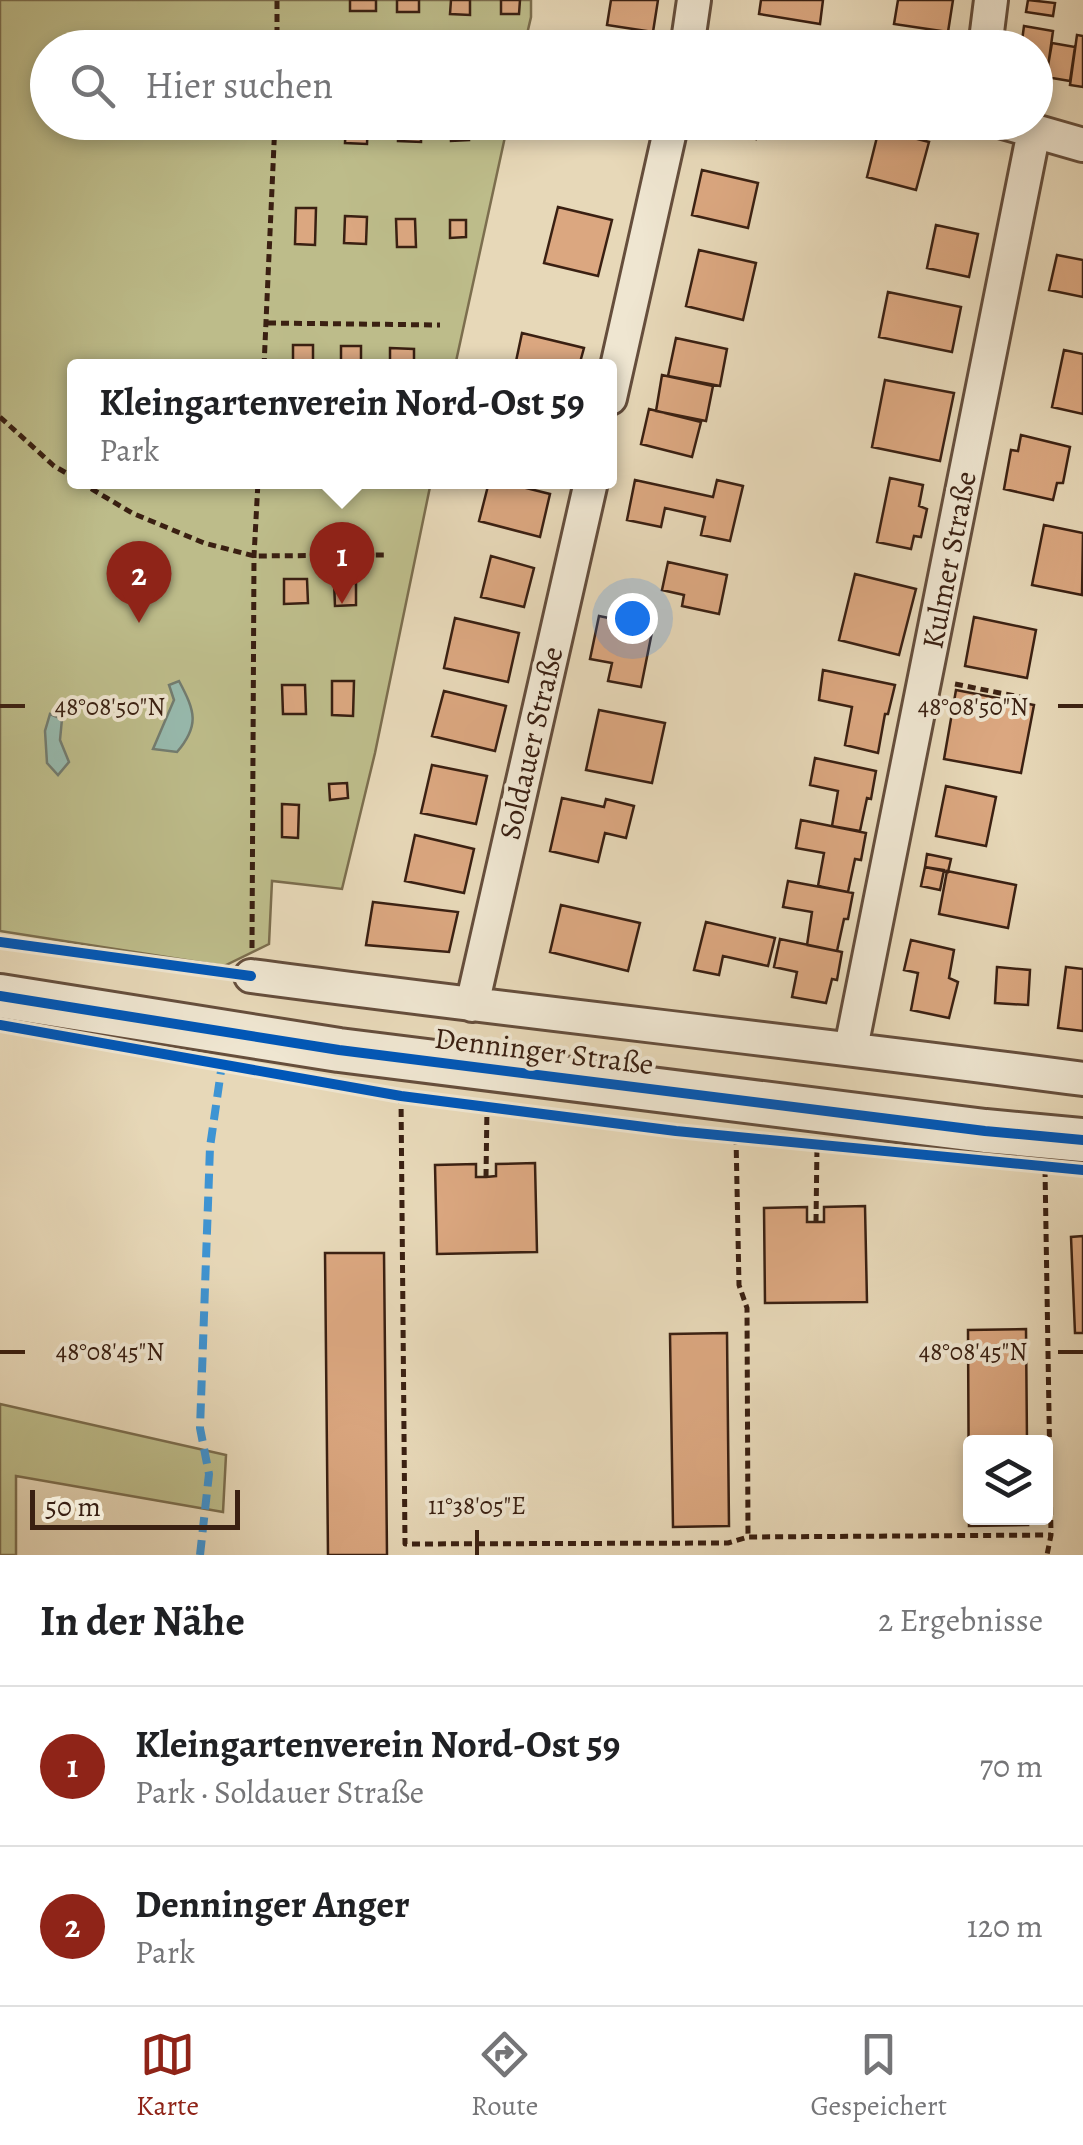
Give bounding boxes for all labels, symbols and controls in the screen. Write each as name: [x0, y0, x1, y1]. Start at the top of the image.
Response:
search box: [30, 30, 1053, 140]
icon: search: [65, 58, 120, 113]
text: Hier suchen: [145, 59, 333, 111]
popup: [67, 359, 617, 489]
text: Kleingartenverein Nord-Ost 59: [99, 376, 585, 428]
text: Park: [99, 428, 159, 472]
street label: Kulmer Straße: [912, 468, 986, 652]
pin: 1: [310, 522, 374, 604]
pin: 2: [106, 540, 172, 623]
your location: [607, 593, 658, 644]
street label: Soldauer Straße: [489, 643, 573, 843]
text: 48°08'50"N: [55, 690, 165, 724]
text: 48°08'50"N: [918, 690, 1028, 724]
street label: Denninger Straße: [432, 1018, 656, 1084]
text: 48°08'45"N: [56, 1335, 164, 1369]
text: 48°08'45"N: [919, 1335, 1027, 1369]
map controls: [963, 1435, 1053, 1525]
button: layers: [963, 1435, 1053, 1525]
scale bar: [30, 1485, 240, 1530]
text: 50 m: [45, 1488, 101, 1526]
text: 11°38'05"E: [428, 1489, 526, 1523]
text: In der Nähe: [40, 1592, 245, 1649]
text: 2 Ergebnisse: [878, 1598, 1043, 1642]
text: Kleingartenverein Nord-Ost 59: [135, 1718, 620, 1770]
text: 1: [67, 1744, 78, 1788]
text: 70 m: [980, 1744, 1043, 1788]
text: Park · Soldauer Straße: [135, 1770, 424, 1814]
text: Denninger Anger: [135, 1878, 410, 1930]
text: 2: [65, 1904, 80, 1948]
text: 120 m: [967, 1904, 1043, 1948]
text: Park: [135, 1930, 195, 1974]
tab: Karte: [136, 2027, 199, 2125]
tab: Route: [471, 2027, 538, 2125]
tab: Gespeichert: [810, 2027, 947, 2125]

